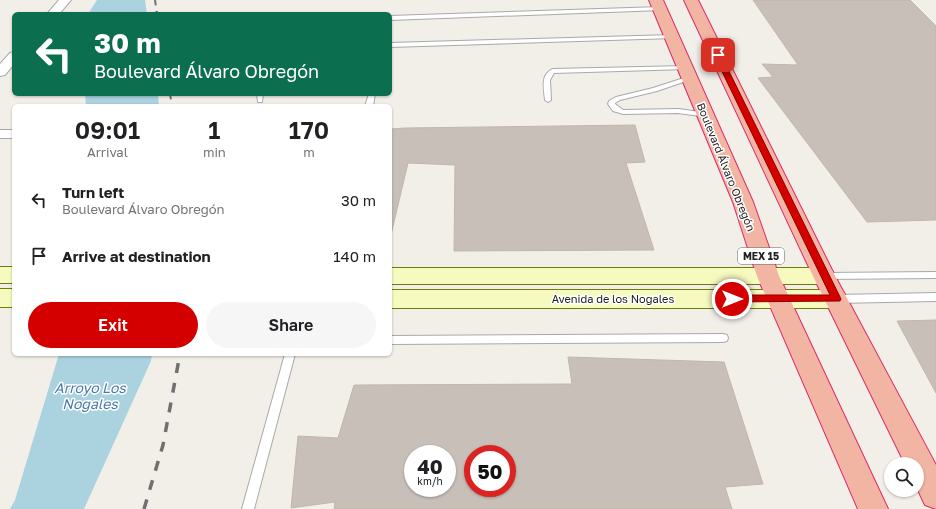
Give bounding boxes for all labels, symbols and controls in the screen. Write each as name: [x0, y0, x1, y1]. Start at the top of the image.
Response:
text: 30 m: [94, 26, 161, 59]
icon: left: [28, 28, 80, 80]
pin: [701, 38, 735, 72]
icon: arrive: [707, 44, 729, 66]
text: Boulevard Álvaro Obregón: [94, 60, 319, 82]
street label: Boulevard Álvaro Obregón: [695, 101, 758, 233]
text: 09:01: [75, 115, 140, 144]
text: 1: [208, 115, 220, 144]
text: 170: [289, 115, 329, 144]
text: Arrival: [87, 144, 128, 160]
text: min: [203, 144, 226, 160]
text: m: [303, 144, 315, 160]
text: Turn left: [62, 183, 124, 201]
icon: left: [28, 189, 50, 211]
text: 30 m: [341, 191, 376, 209]
text: Boulevard Álvaro Obregón: [62, 201, 225, 217]
icon: arrive: [28, 245, 50, 267]
text: Arrive at destination: [62, 247, 211, 265]
text: 140 m: [333, 247, 376, 265]
road number: MEX 15: [738, 248, 784, 264]
position arrow: [711, 278, 753, 320]
street label: Avenida de los Nogales: [552, 292, 674, 305]
button: Exit: [28, 302, 198, 348]
button: Share: [206, 302, 376, 348]
water label: Arroyo Los Nogales: [54, 379, 126, 412]
speed limit sign: 50: [464, 445, 516, 497]
text: 40: [417, 454, 443, 478]
map controls: [884, 457, 924, 497]
button: search: [884, 457, 924, 497]
text: km/h: [417, 475, 443, 487]

